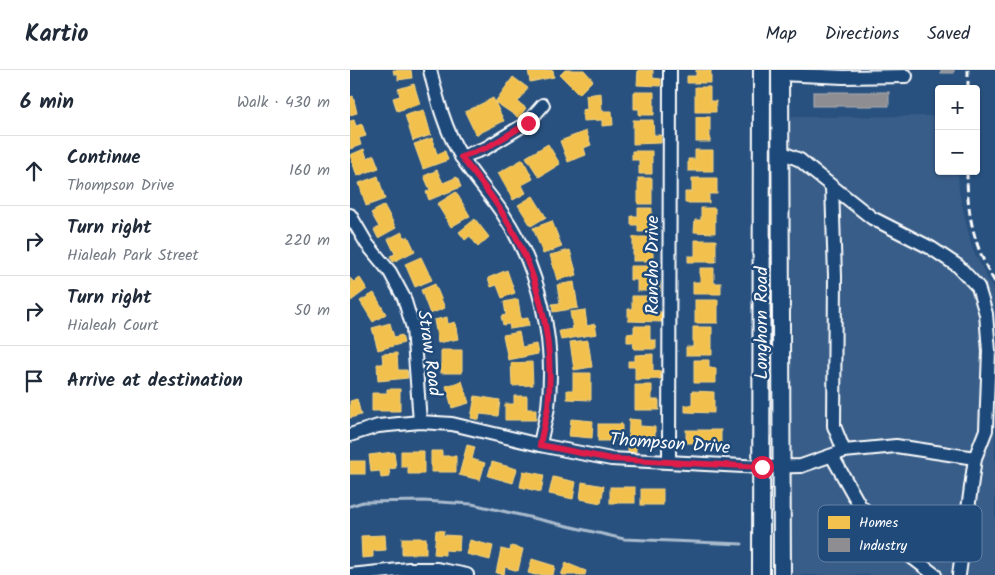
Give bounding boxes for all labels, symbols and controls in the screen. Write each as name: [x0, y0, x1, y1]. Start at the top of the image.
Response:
text: Kartio: [25, 15, 88, 54]
text: Map: [765, 20, 797, 49]
text: Directions: [825, 20, 899, 49]
text: Saved: [927, 20, 970, 49]
map controls: [935, 85, 980, 175]
button: +: [935, 85, 980, 130]
text: 6 min: [20, 86, 74, 119]
text: Walk · 430 m: [237, 90, 330, 115]
route end: [517, 112, 540, 135]
button: −: [935, 130, 980, 175]
text: Continue: [67, 143, 140, 173]
icon: ahead: [20, 157, 48, 185]
text: 160 m: [289, 158, 330, 183]
text: Thompson Drive: [67, 173, 174, 198]
text: Turn right: [67, 213, 152, 243]
street label: Rancho Drive: [639, 215, 668, 315]
icon: right: [20, 227, 48, 255]
text: 220 m: [284, 228, 330, 253]
text: Hialeah Park Street: [67, 243, 199, 268]
street label: Longhorn Road: [748, 266, 777, 379]
text: Turn right: [67, 283, 152, 313]
icon: right: [20, 297, 48, 325]
text: 50 m: [294, 298, 330, 323]
street label: Straw Road: [408, 308, 449, 399]
text: Hialeah Court: [67, 313, 159, 338]
text: Arrive at destination: [67, 366, 243, 396]
icon: arrive: [20, 367, 48, 395]
street label: Thompson Drive: [609, 426, 731, 463]
route start: [751, 456, 774, 479]
legend: [818, 505, 982, 562]
text: Homes: [859, 512, 898, 534]
text: Industry: [859, 535, 908, 557]

